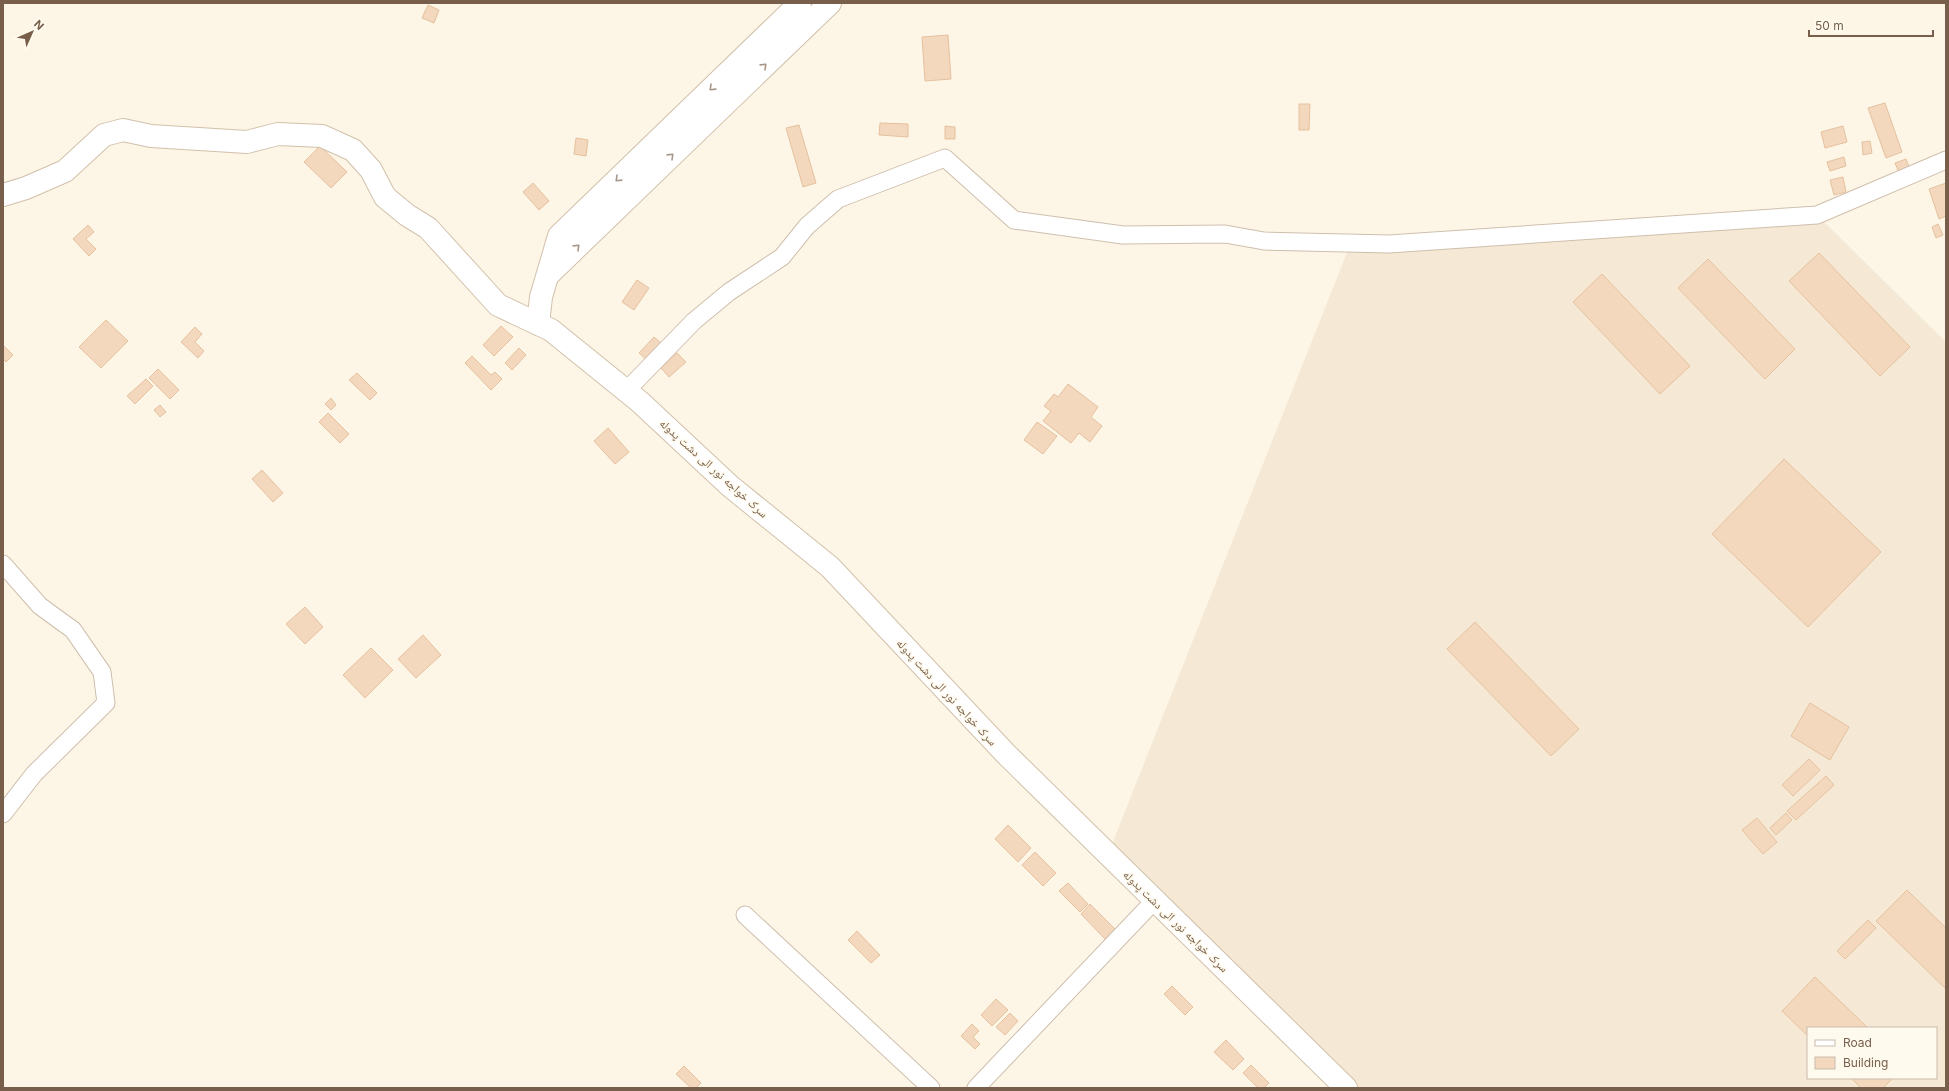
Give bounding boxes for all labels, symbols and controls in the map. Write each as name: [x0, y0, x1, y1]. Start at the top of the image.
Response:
north arrow: [12, 12, 52, 52]
scale bar: [1809, 12, 1933, 38]
text: N: [31, 17, 47, 33]
text: 50 m: [1815, 18, 1844, 33]
one-way arrow: [759, 63, 767, 71]
one-way arrow: [709, 84, 717, 91]
one-way arrow: [666, 154, 674, 161]
one-way arrow: [615, 174, 623, 182]
one-way arrow: [572, 244, 580, 252]
street label: سرک خواجه نور الی دشت پدوله: [657, 415, 771, 521]
street label: سرک خواجه نور الی دشت پدوله: [893, 635, 1001, 749]
street label: سرک خواجه نور الی دشت پدوله: [1120, 867, 1232, 975]
legend: [1807, 1027, 1937, 1079]
text: Road: [1843, 1035, 1872, 1050]
text: Building: [1843, 1055, 1888, 1070]

